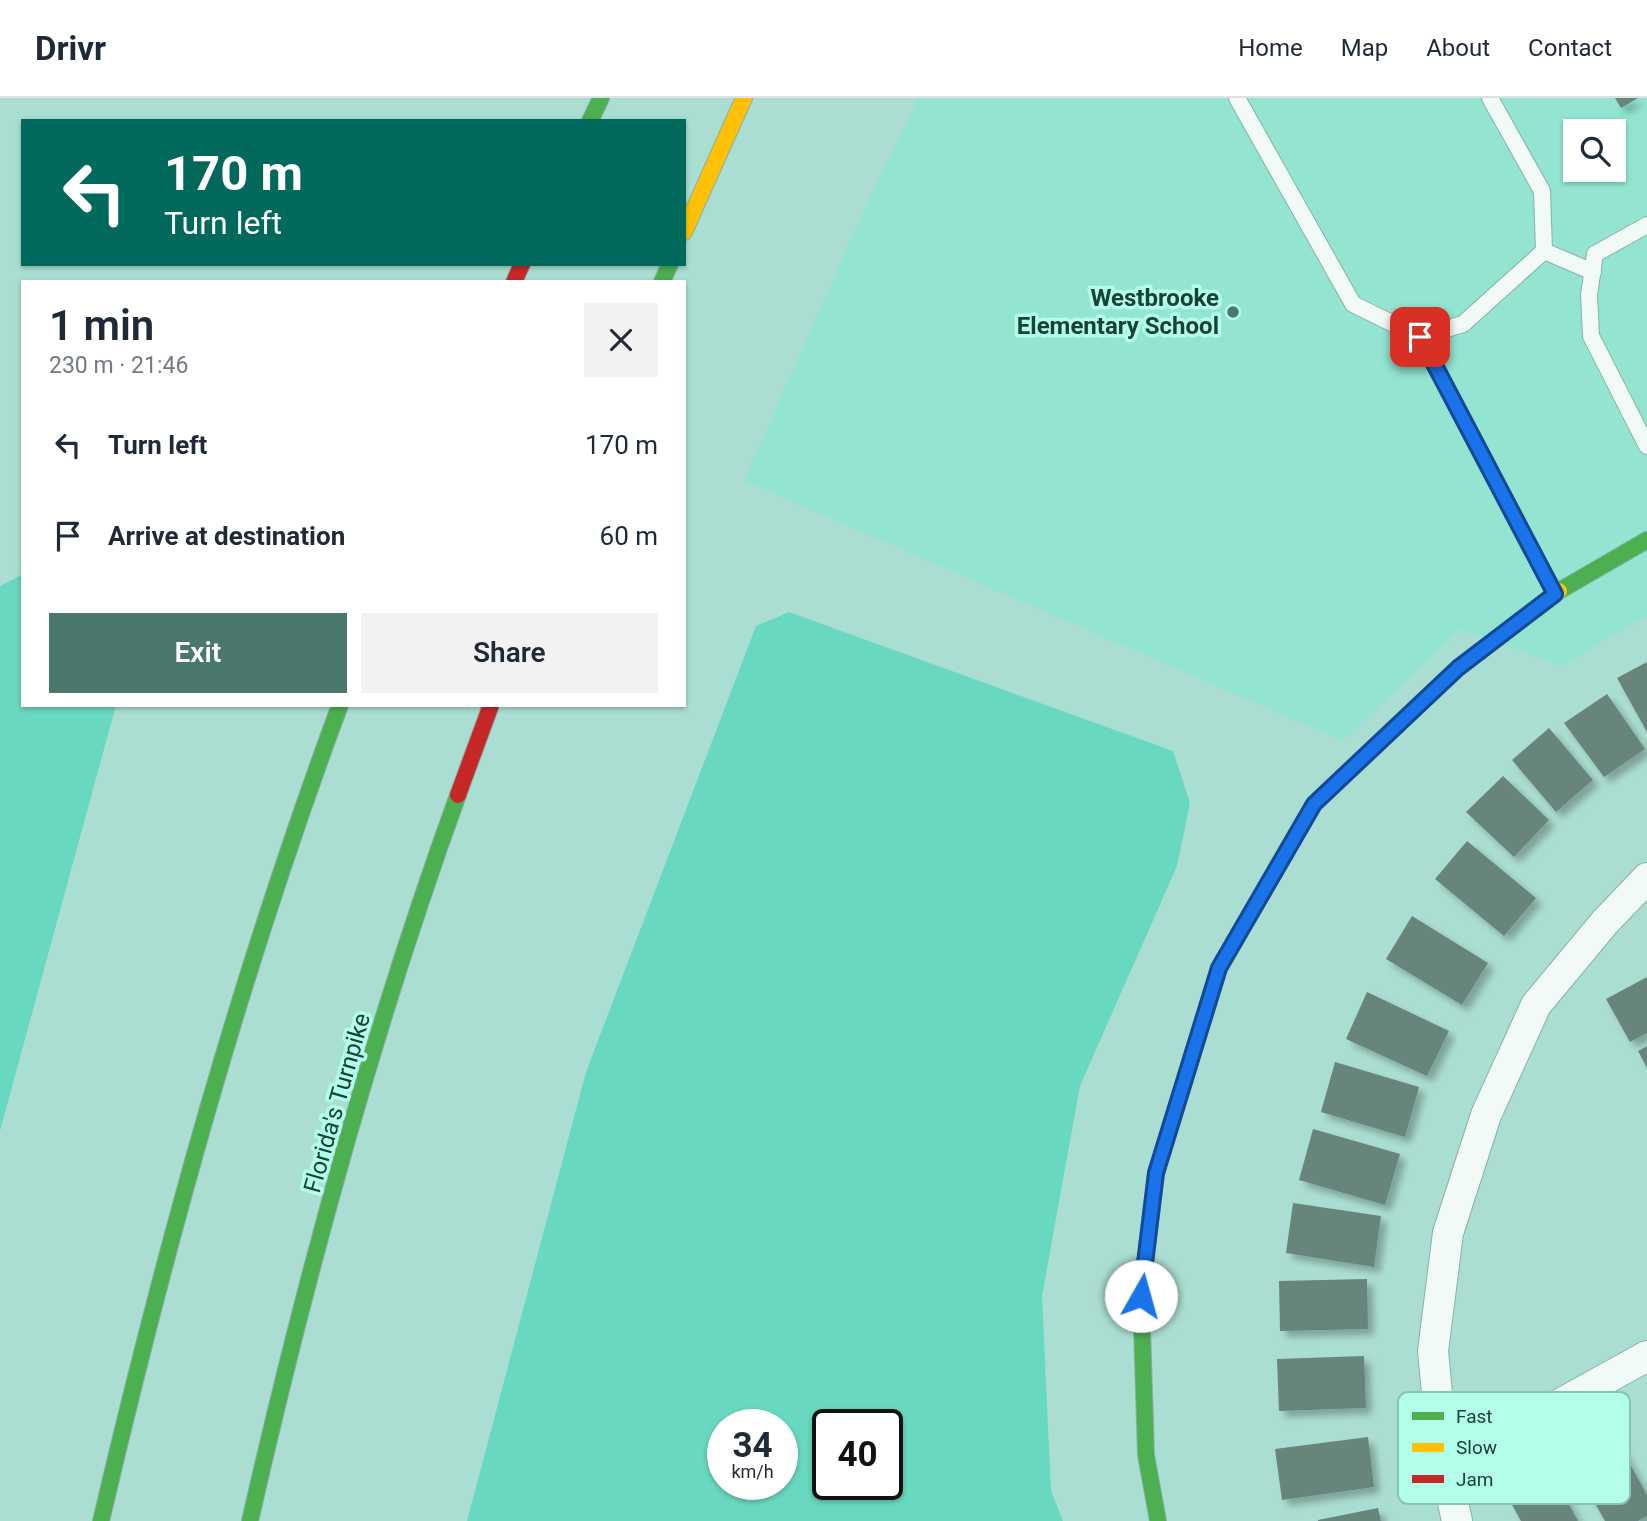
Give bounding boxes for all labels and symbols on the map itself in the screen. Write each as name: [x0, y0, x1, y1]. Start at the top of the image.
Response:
place label: Westbrooke Elementary School: [1017, 284, 1219, 340]
marker: Westbrooke Elementary School: [1225, 304, 1241, 320]
pin: [1390, 307, 1450, 367]
street label: Florida's Turnpike: [298, 1010, 376, 1196]
position arrow: [1104, 1259, 1178, 1333]
legend: [1398, 1392, 1630, 1504]
text: Fast: [1456, 1405, 1493, 1428]
speed limit sign: 40: [812, 1409, 903, 1500]
text: Slow: [1456, 1436, 1497, 1459]
text: Jam: [1456, 1468, 1493, 1491]

